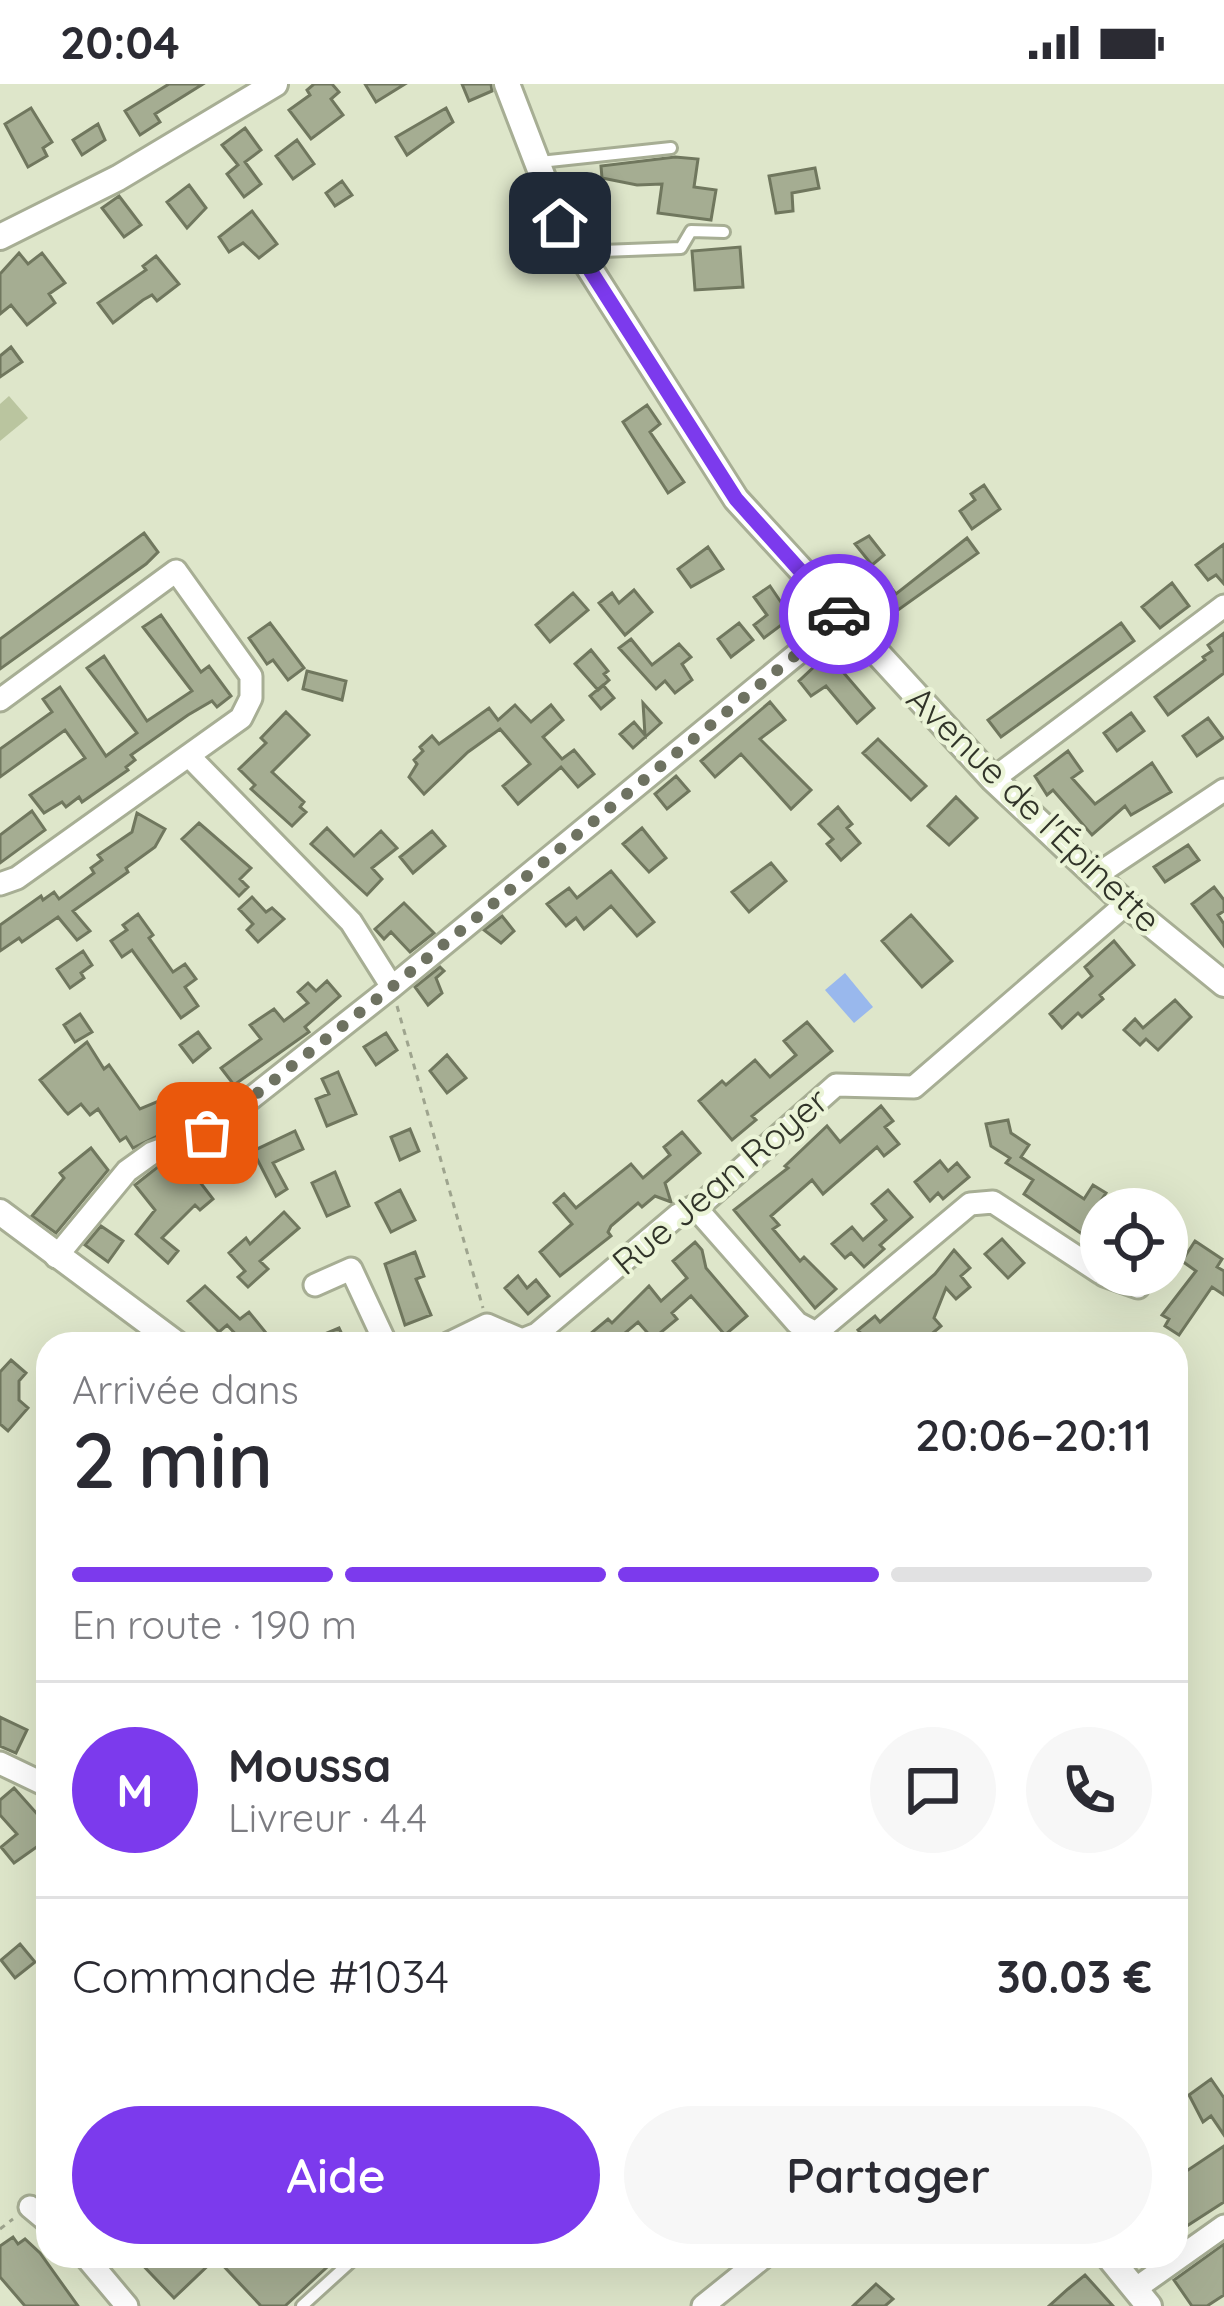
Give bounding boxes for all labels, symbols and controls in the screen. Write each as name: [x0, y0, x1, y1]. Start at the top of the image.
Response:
text: 20:04: [60, 14, 180, 70]
pin: [509, 172, 611, 274]
icon: home: [527, 190, 593, 256]
courier: [779, 554, 899, 674]
icon: car: [806, 581, 872, 647]
street label: Avenue de l'Épinette: [898, 676, 1171, 941]
street label: Rue Jean Royer: [603, 1077, 837, 1284]
pin: [156, 1082, 258, 1184]
icon: bag: [174, 1100, 240, 1166]
map controls: [1080, 1188, 1188, 1296]
button: locate: [1080, 1188, 1188, 1296]
text: Arrivée dans: [72, 1365, 299, 1414]
text: 20:06–20:11: [915, 1406, 1152, 1462]
text: 2 min: [72, 1410, 273, 1508]
text: En route · 190 m: [72, 1600, 357, 1649]
button: chat: [870, 1727, 996, 1853]
button: phone: [1026, 1727, 1152, 1853]
text: Moussa: [228, 1737, 391, 1793]
text: M: [117, 1762, 153, 1818]
text: Livreur · 4.4: [228, 1793, 427, 1842]
text: Commande #1034: [72, 1948, 449, 2004]
text: 30.03 €: [996, 1948, 1152, 2004]
button: Aide: [72, 2106, 600, 2244]
button: Partager: [624, 2106, 1152, 2244]

